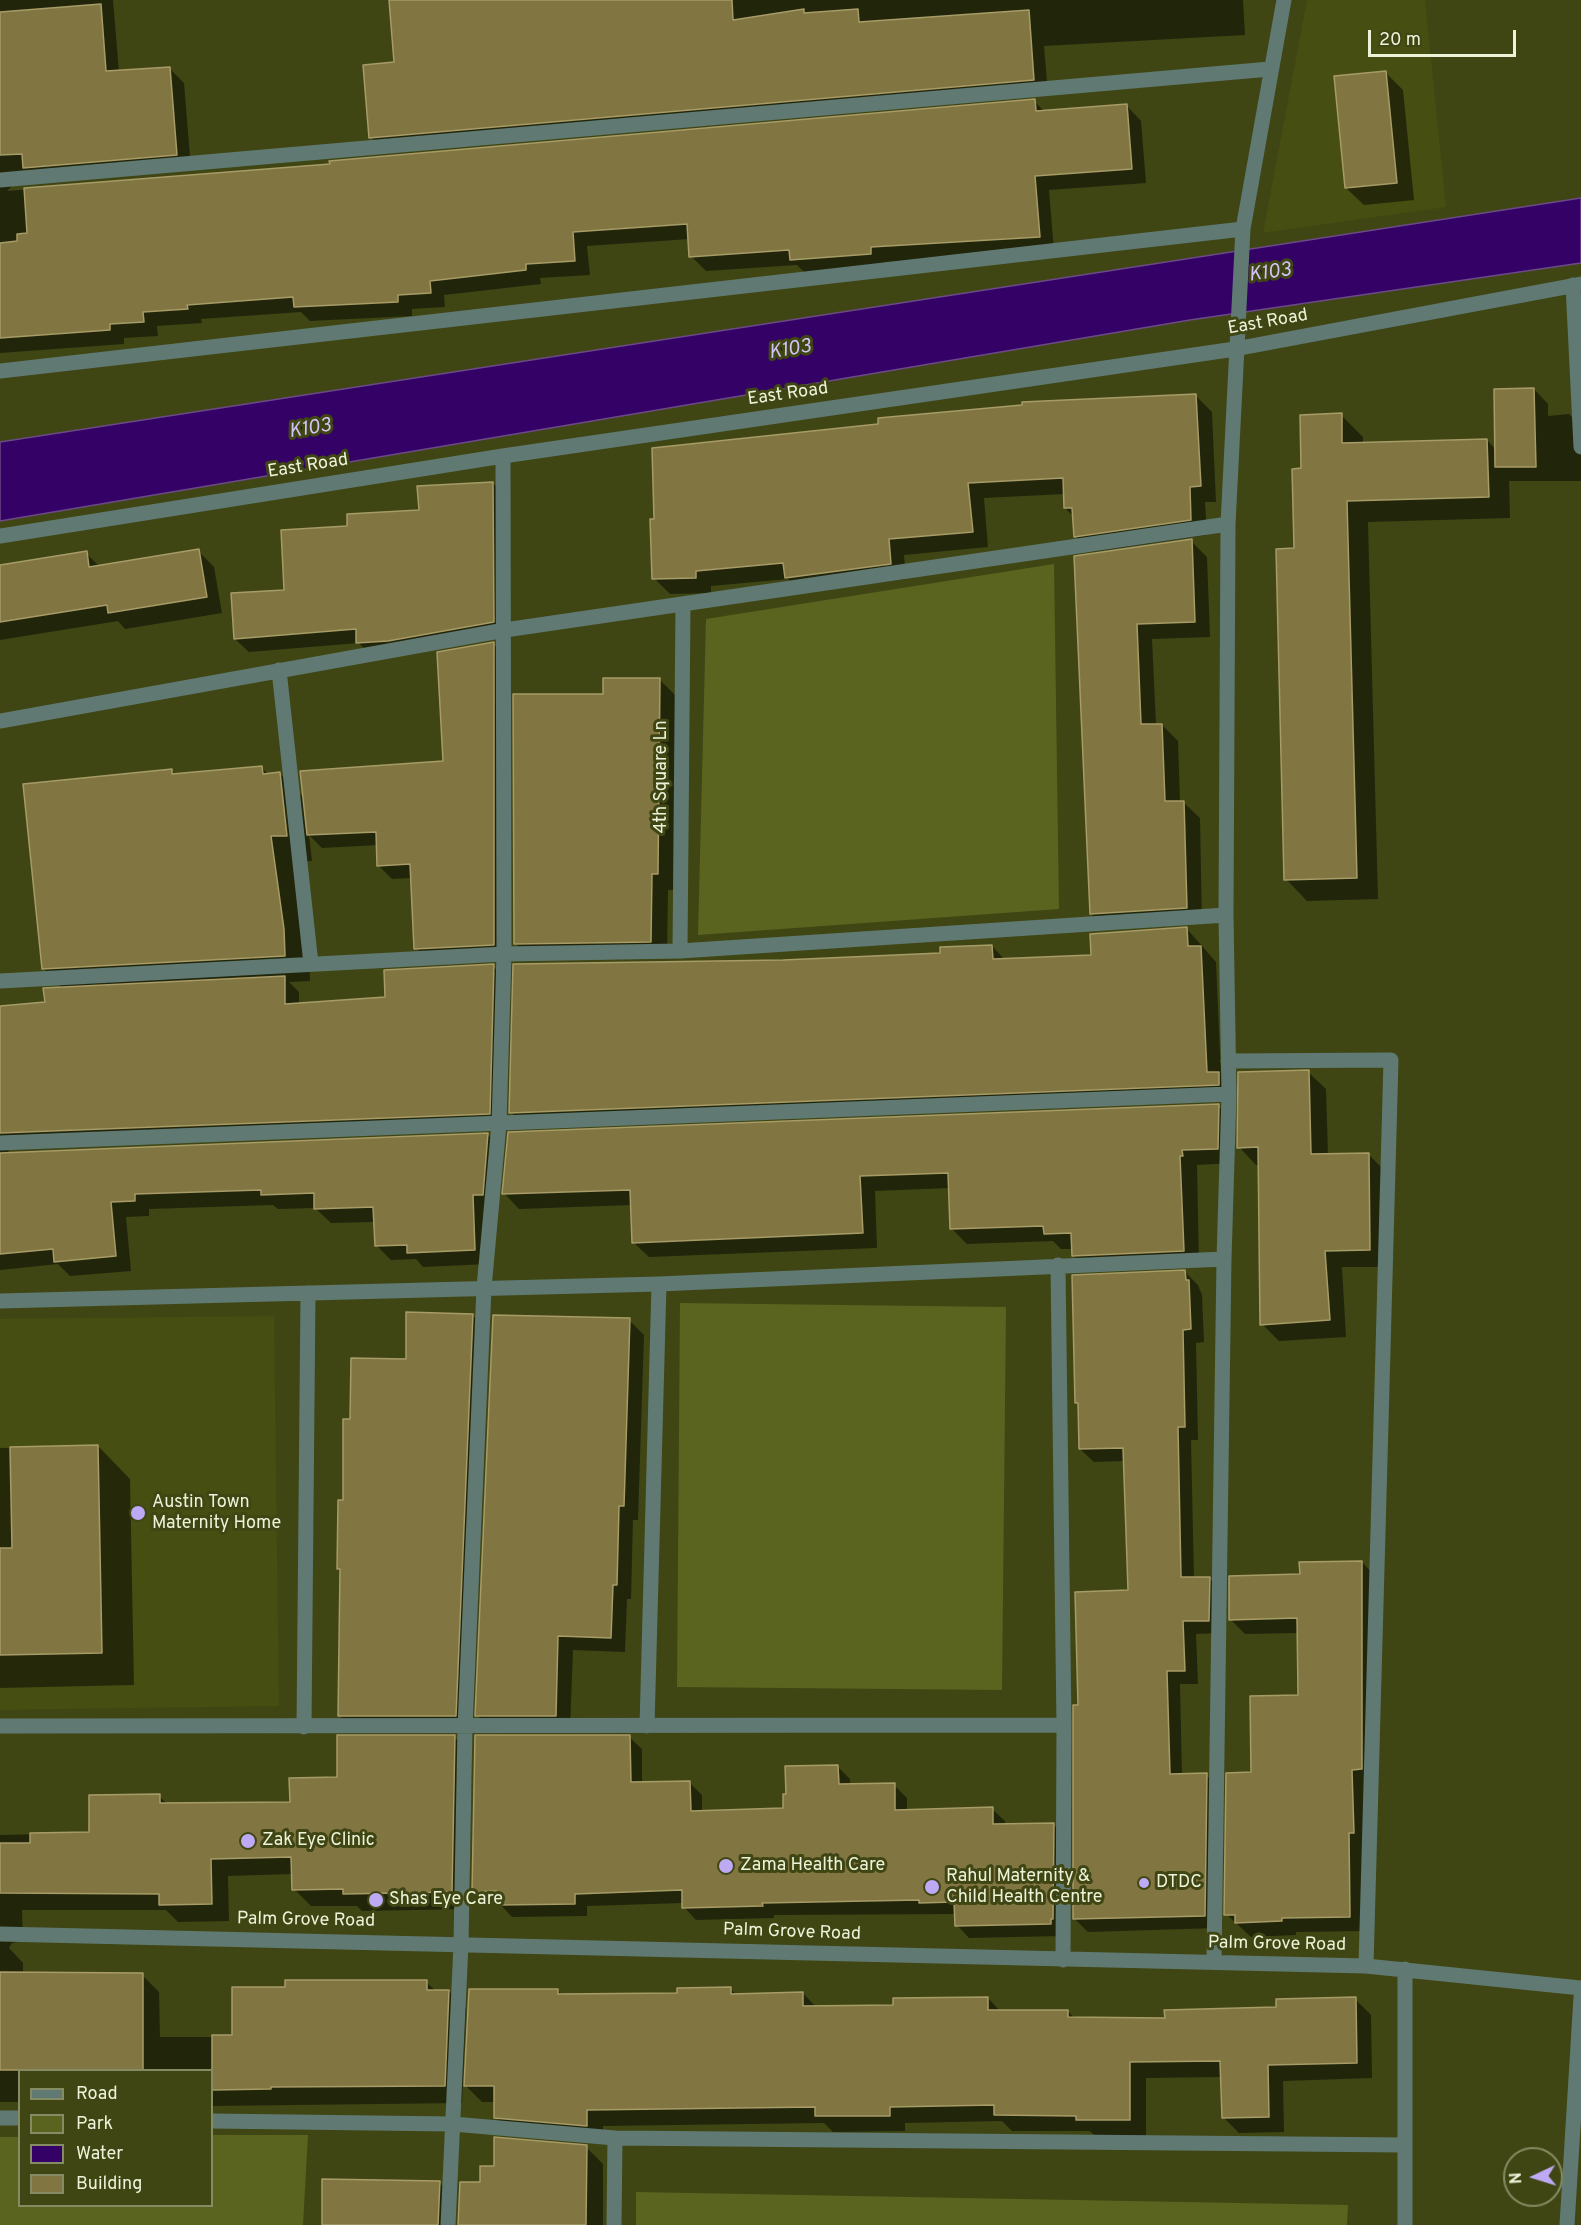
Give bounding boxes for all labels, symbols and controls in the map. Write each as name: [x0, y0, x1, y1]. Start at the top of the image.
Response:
scale bar: [1371, 18, 1520, 56]
text: 20 m: [1379, 29, 1421, 52]
water label: K103: [1247, 259, 1293, 289]
street label: East Road: [1226, 305, 1310, 341]
water label: K103: [767, 336, 813, 366]
street label: East Road: [746, 379, 830, 411]
water label: K103: [287, 415, 333, 445]
street label: East Road: [266, 450, 350, 484]
street label: 4th Square Ln: [651, 720, 673, 834]
place label: Austin Town Maternity Home: [152, 1492, 281, 1534]
marker: Austin Town Maternity Home: [129, 1504, 147, 1522]
place label: Zak Eye Clinic: [262, 1830, 375, 1852]
marker: Zak Eye Clinic: [239, 1832, 257, 1850]
place label: Zama Health Care: [740, 1855, 885, 1877]
marker: Zama Health Care: [717, 1857, 735, 1875]
place label: Rahul Maternity & Child Health Centre: [946, 1866, 1102, 1908]
place label: DTDC: [1156, 1872, 1202, 1894]
marker: DTDC: [1137, 1876, 1151, 1890]
marker: Rahul Maternity & Child Health Centre: [923, 1878, 941, 1896]
place label: Shas Eye Care: [389, 1889, 503, 1911]
marker: Shas Eye Care: [367, 1891, 385, 1909]
street label: Palm Grove Road: [237, 1909, 375, 1933]
street label: Palm Grove Road: [723, 1920, 861, 1946]
street label: Palm Grove Road: [1208, 1933, 1346, 1957]
legend: [18, 2069, 213, 2207]
text: Road: [76, 2083, 118, 2106]
text: Park: [76, 2113, 113, 2136]
text: Water: [76, 2143, 123, 2166]
north arrow: [1503, 2147, 1563, 2207]
text: N: [1507, 2172, 1527, 2185]
text: Building: [76, 2173, 142, 2196]

